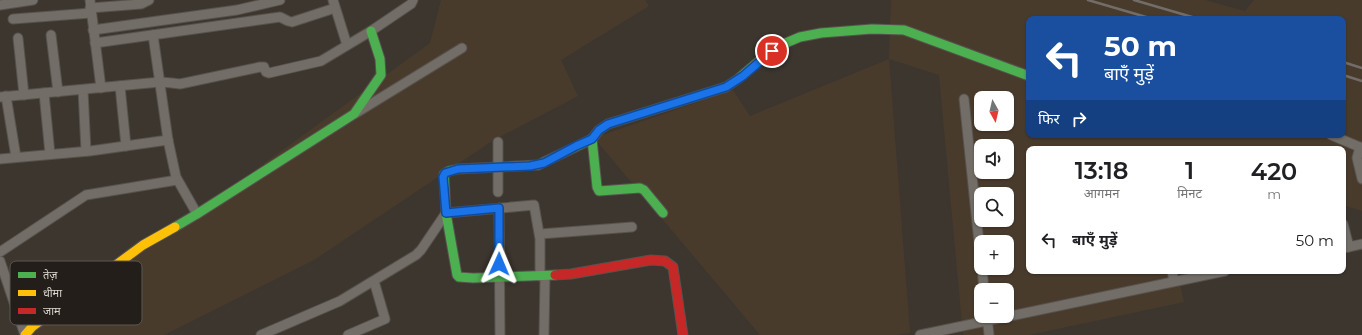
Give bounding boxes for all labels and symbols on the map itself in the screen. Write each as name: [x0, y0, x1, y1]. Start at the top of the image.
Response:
pin: [755, 34, 789, 68]
north arrow: [974, 91, 1014, 131]
position arrow: [478, 243, 520, 285]
legend: [10, 261, 142, 325]
text: तेज़: [43, 268, 58, 282]
text: धीमा: [43, 286, 62, 300]
text: जाम: [43, 304, 61, 318]

